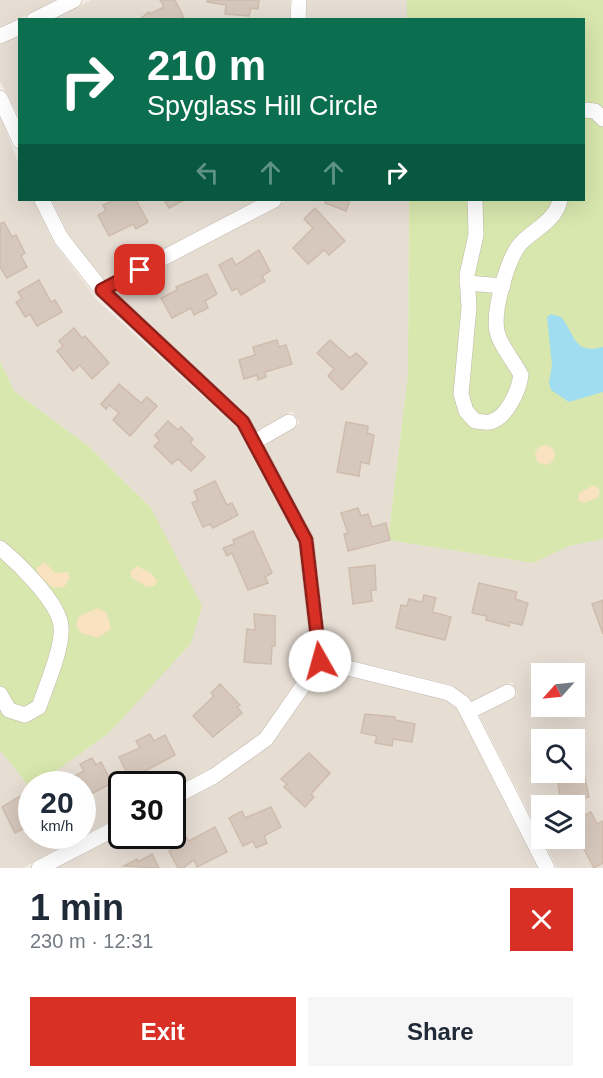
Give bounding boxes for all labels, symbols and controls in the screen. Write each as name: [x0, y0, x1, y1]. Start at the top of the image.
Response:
icon: right: [48, 42, 126, 120]
text: 210 m: [147, 42, 266, 89]
text: Spyglass Hill Circle: [147, 91, 378, 121]
icon: left: [191, 156, 224, 189]
icon: ahead: [254, 156, 287, 189]
icon: ahead: [317, 156, 350, 189]
icon: right: [380, 156, 413, 189]
pin: [114, 244, 165, 295]
icon: arrive: [123, 253, 156, 286]
position arrow: [288, 629, 352, 693]
north arrow: [531, 663, 585, 717]
map controls: [531, 663, 585, 849]
button: search: [531, 729, 585, 783]
speed limit sign: 30: [108, 771, 186, 849]
text: 20: [40, 786, 74, 819]
button: layers: [531, 795, 585, 849]
text: km/h: [41, 817, 73, 834]
text: 1 min: [30, 887, 124, 928]
button: close: [510, 888, 573, 951]
text: 230 m · 12:31: [30, 930, 153, 952]
button: Exit: [30, 997, 296, 1066]
button: Share: [308, 997, 573, 1066]

